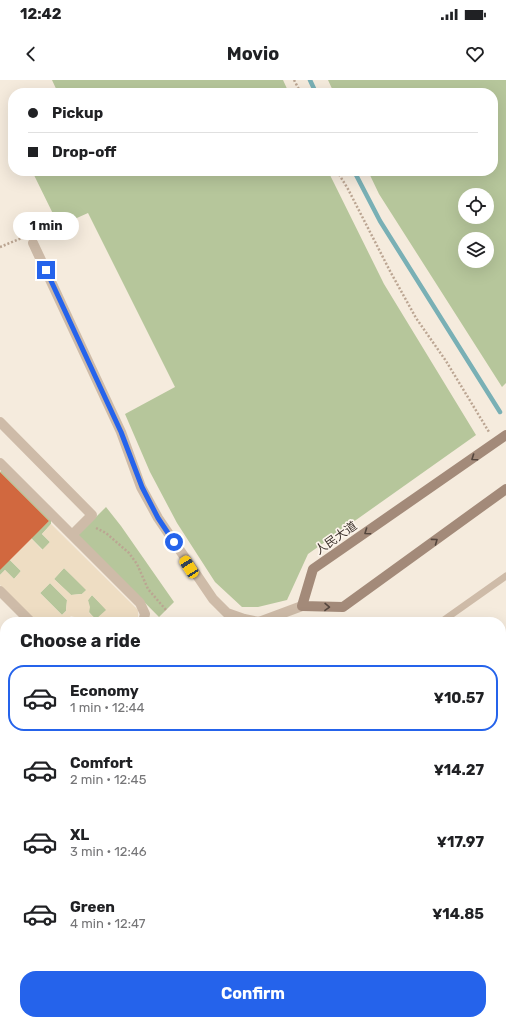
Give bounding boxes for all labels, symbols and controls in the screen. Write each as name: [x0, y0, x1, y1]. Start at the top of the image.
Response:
text: 12:42: [20, 5, 62, 23]
icon: back: [20, 43, 42, 65]
text: Movio: [227, 43, 279, 65]
icon: heart: [464, 43, 486, 65]
text: Pickup: [52, 104, 103, 122]
text: Drop-off: [52, 143, 116, 161]
map controls: [458, 188, 494, 268]
button: locate: [458, 188, 494, 224]
callout: 1 min: [13, 212, 79, 240]
text: 1 min: [29, 218, 63, 233]
button: layers: [458, 232, 494, 268]
route end: [37, 261, 55, 279]
one-way arrow: [471, 453, 478, 461]
street label: 人民大道: [312, 518, 360, 558]
one-way arrow: [364, 527, 371, 535]
route start: [165, 533, 183, 551]
one-way arrow: [431, 539, 438, 546]
car: [177, 554, 201, 580]
one-way arrow: [324, 603, 330, 611]
text: Choose a ride: [20, 630, 141, 652]
icon: car: [22, 680, 58, 716]
text: Economy: [70, 682, 139, 700]
text: ¥10.57: [434, 689, 484, 707]
text: 1 min · 12:44: [70, 700, 145, 715]
icon: car: [22, 752, 58, 788]
text: Comfort: [70, 754, 133, 772]
text: ¥14.27: [433, 761, 484, 779]
text: 2 min · 12:45: [70, 772, 146, 787]
icon: car: [22, 824, 58, 860]
text: XL: [70, 826, 89, 844]
text: ¥17.97: [437, 833, 484, 851]
text: 3 min · 12:46: [70, 844, 147, 859]
icon: car: [22, 896, 58, 932]
text: Green: [70, 898, 115, 916]
text: ¥14.85: [432, 905, 484, 923]
text: 4 min · 12:47: [70, 916, 146, 931]
button: Confirm: [20, 971, 486, 1017]

